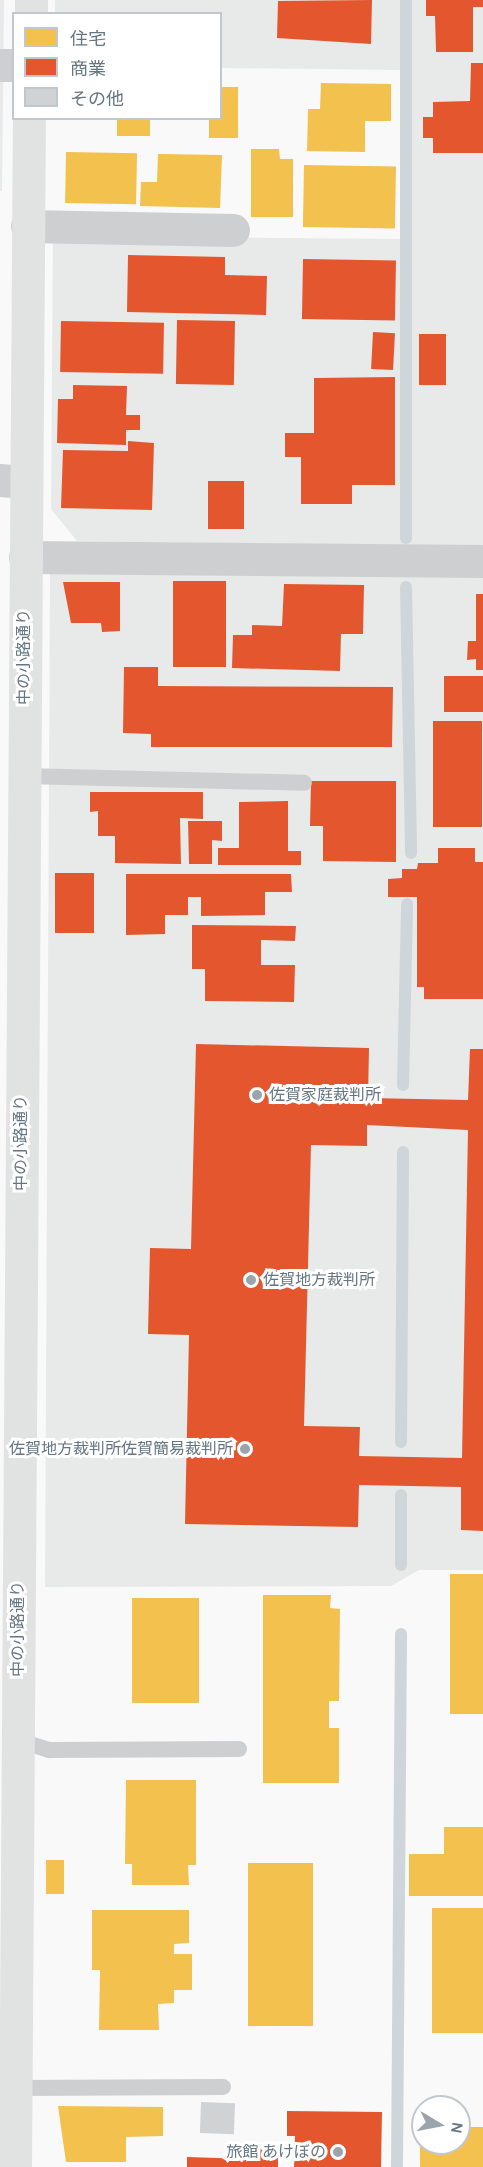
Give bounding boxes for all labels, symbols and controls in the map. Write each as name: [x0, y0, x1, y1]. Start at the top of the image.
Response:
legend: [12, 12, 222, 120]
text: 住宅: [70, 28, 106, 50]
text: 商業: [70, 58, 106, 80]
text: その他: [70, 88, 124, 110]
street label: 中の小路通り: [14, 609, 34, 705]
place label: 佐賀家庭裁判所: [269, 1085, 381, 1105]
marker: 佐賀家庭裁判所: [250, 1088, 264, 1102]
street label: 中の小路通り: [11, 1095, 31, 1191]
place label: 佐賀地方裁判所: [263, 1270, 375, 1290]
marker: 佐賀地方裁判所: [244, 1273, 258, 1287]
place label: 佐賀地方裁判所佐賀簡易裁判所: [9, 1439, 233, 1459]
marker: 佐賀地方裁判所佐賀簡易裁判所: [238, 1442, 252, 1456]
street label: 中の小路通り: [8, 1581, 28, 1677]
north arrow: [411, 2095, 471, 2155]
text: N: [447, 2121, 468, 2135]
place label: 旅館 あけぼの: [226, 2142, 326, 2162]
marker: 旅館 あけぼの: [331, 2145, 345, 2159]

